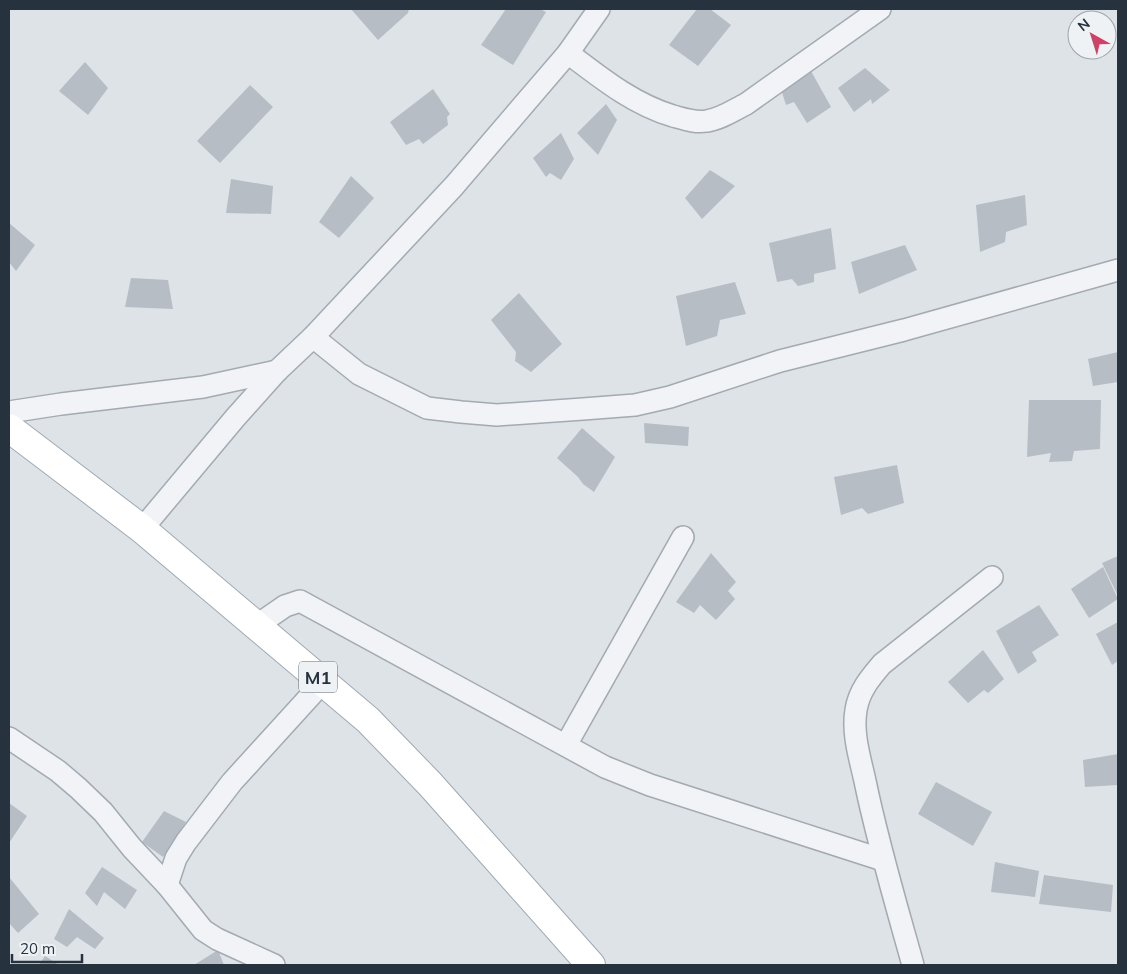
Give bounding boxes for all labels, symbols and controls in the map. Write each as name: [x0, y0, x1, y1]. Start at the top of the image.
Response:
north arrow: [1067, 10, 1117, 60]
text: N: [1074, 15, 1094, 35]
road number: M1: [299, 662, 337, 692]
scale bar: [12, 932, 82, 964]
text: 20 m: [20, 939, 55, 958]

